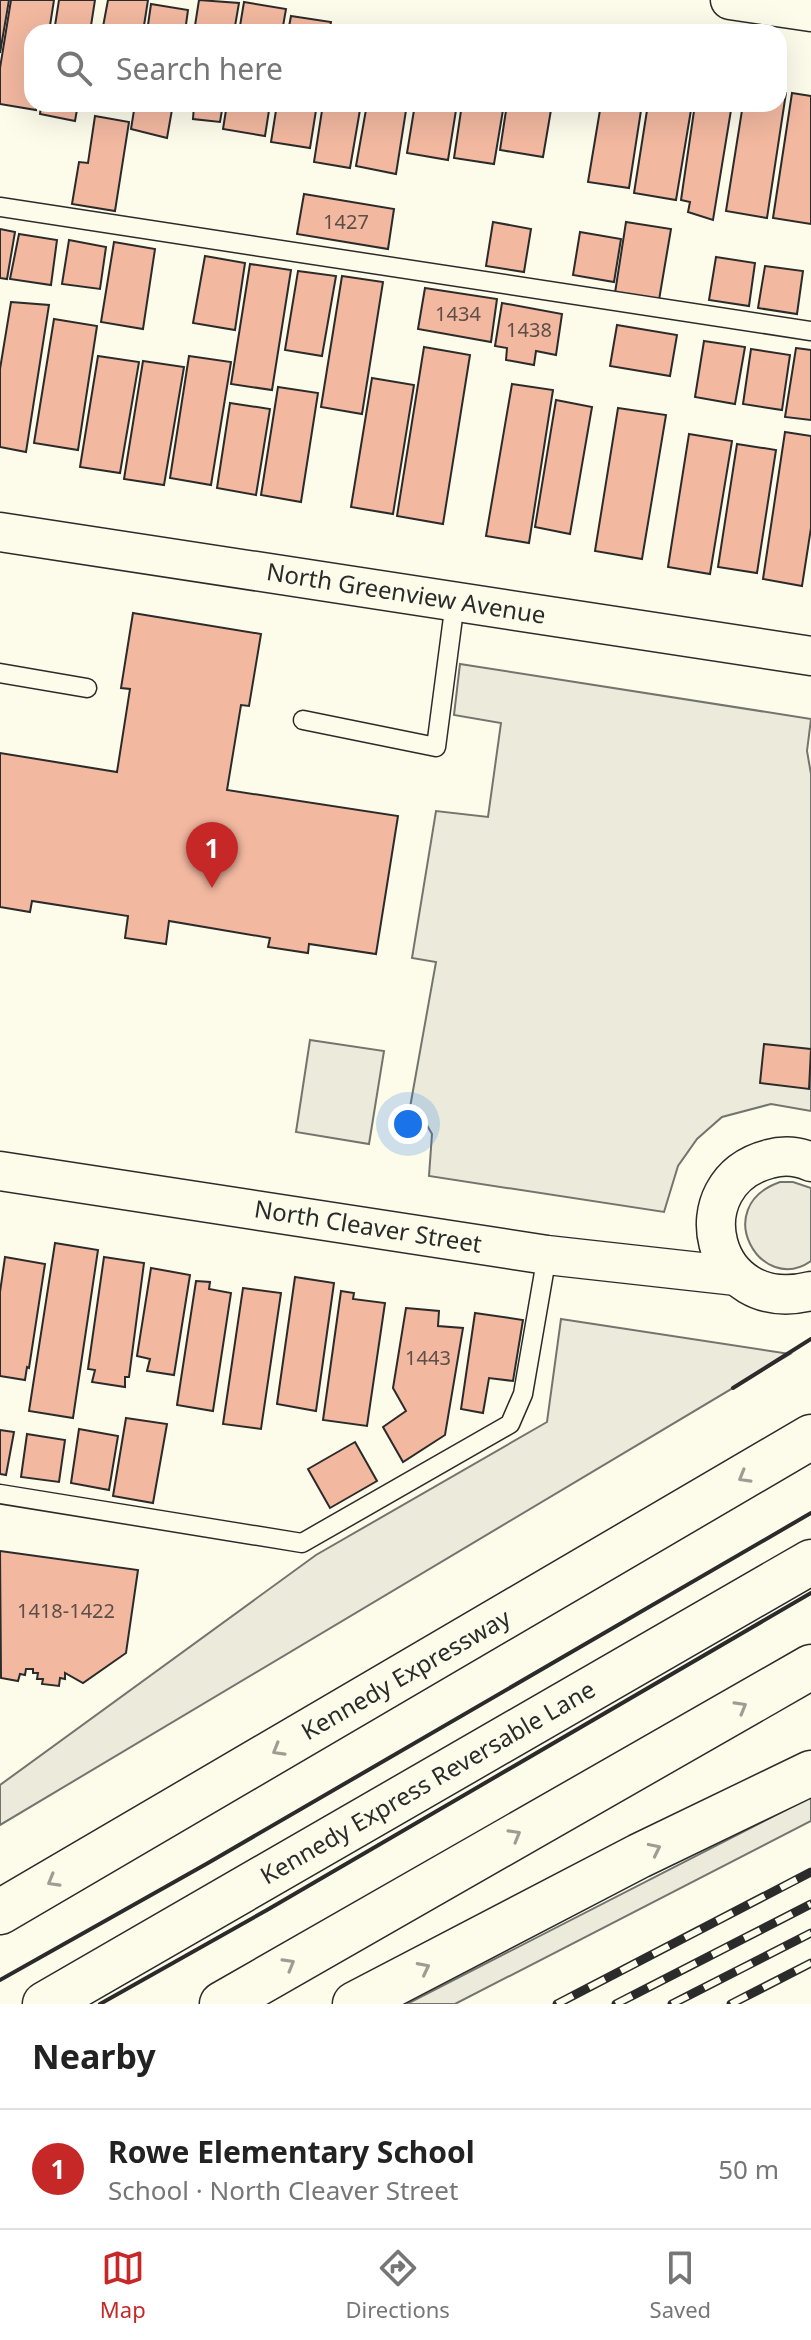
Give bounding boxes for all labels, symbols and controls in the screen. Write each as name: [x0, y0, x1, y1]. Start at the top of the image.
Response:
search box: [24, 24, 787, 112]
icon: search: [52, 46, 96, 90]
text: Search here: [116, 48, 283, 89]
house number: 1427: [323, 208, 369, 235]
house number: 1434: [435, 300, 481, 327]
house number: 1438: [506, 316, 552, 343]
street label: North Greenview Avenue: [264, 554, 548, 631]
pin: 1: [186, 822, 238, 888]
your location: [388, 1104, 428, 1144]
street label: North Cleaver Street: [252, 1191, 485, 1260]
house number: 1443: [405, 1344, 451, 1371]
one-way arrow: [738, 1467, 753, 1483]
house number: 1418-1422: [17, 1597, 115, 1624]
street label: Kennedy Expressway: [295, 1600, 516, 1747]
street label: Kennedy Express Reversable Lane: [254, 1672, 601, 1891]
one-way arrow: [732, 1701, 746, 1717]
one-way arrow: [272, 1741, 287, 1756]
one-way arrow: [506, 1830, 521, 1845]
one-way arrow: [647, 1843, 661, 1859]
one-way arrow: [48, 1871, 62, 1887]
one-way arrow: [280, 1958, 295, 1974]
one-way arrow: [416, 1963, 430, 1978]
text: Nearby: [32, 2033, 156, 2079]
text: Rowe Elementary School: [108, 2131, 475, 2172]
text: 1: [51, 2151, 65, 2187]
text: 50 m: [718, 2151, 779, 2187]
text: School · North Cleaver Street: [108, 2172, 458, 2208]
tab: Map: [100, 2246, 146, 2324]
tab: Directions: [345, 2246, 450, 2324]
tab: Saved: [650, 2246, 711, 2324]

